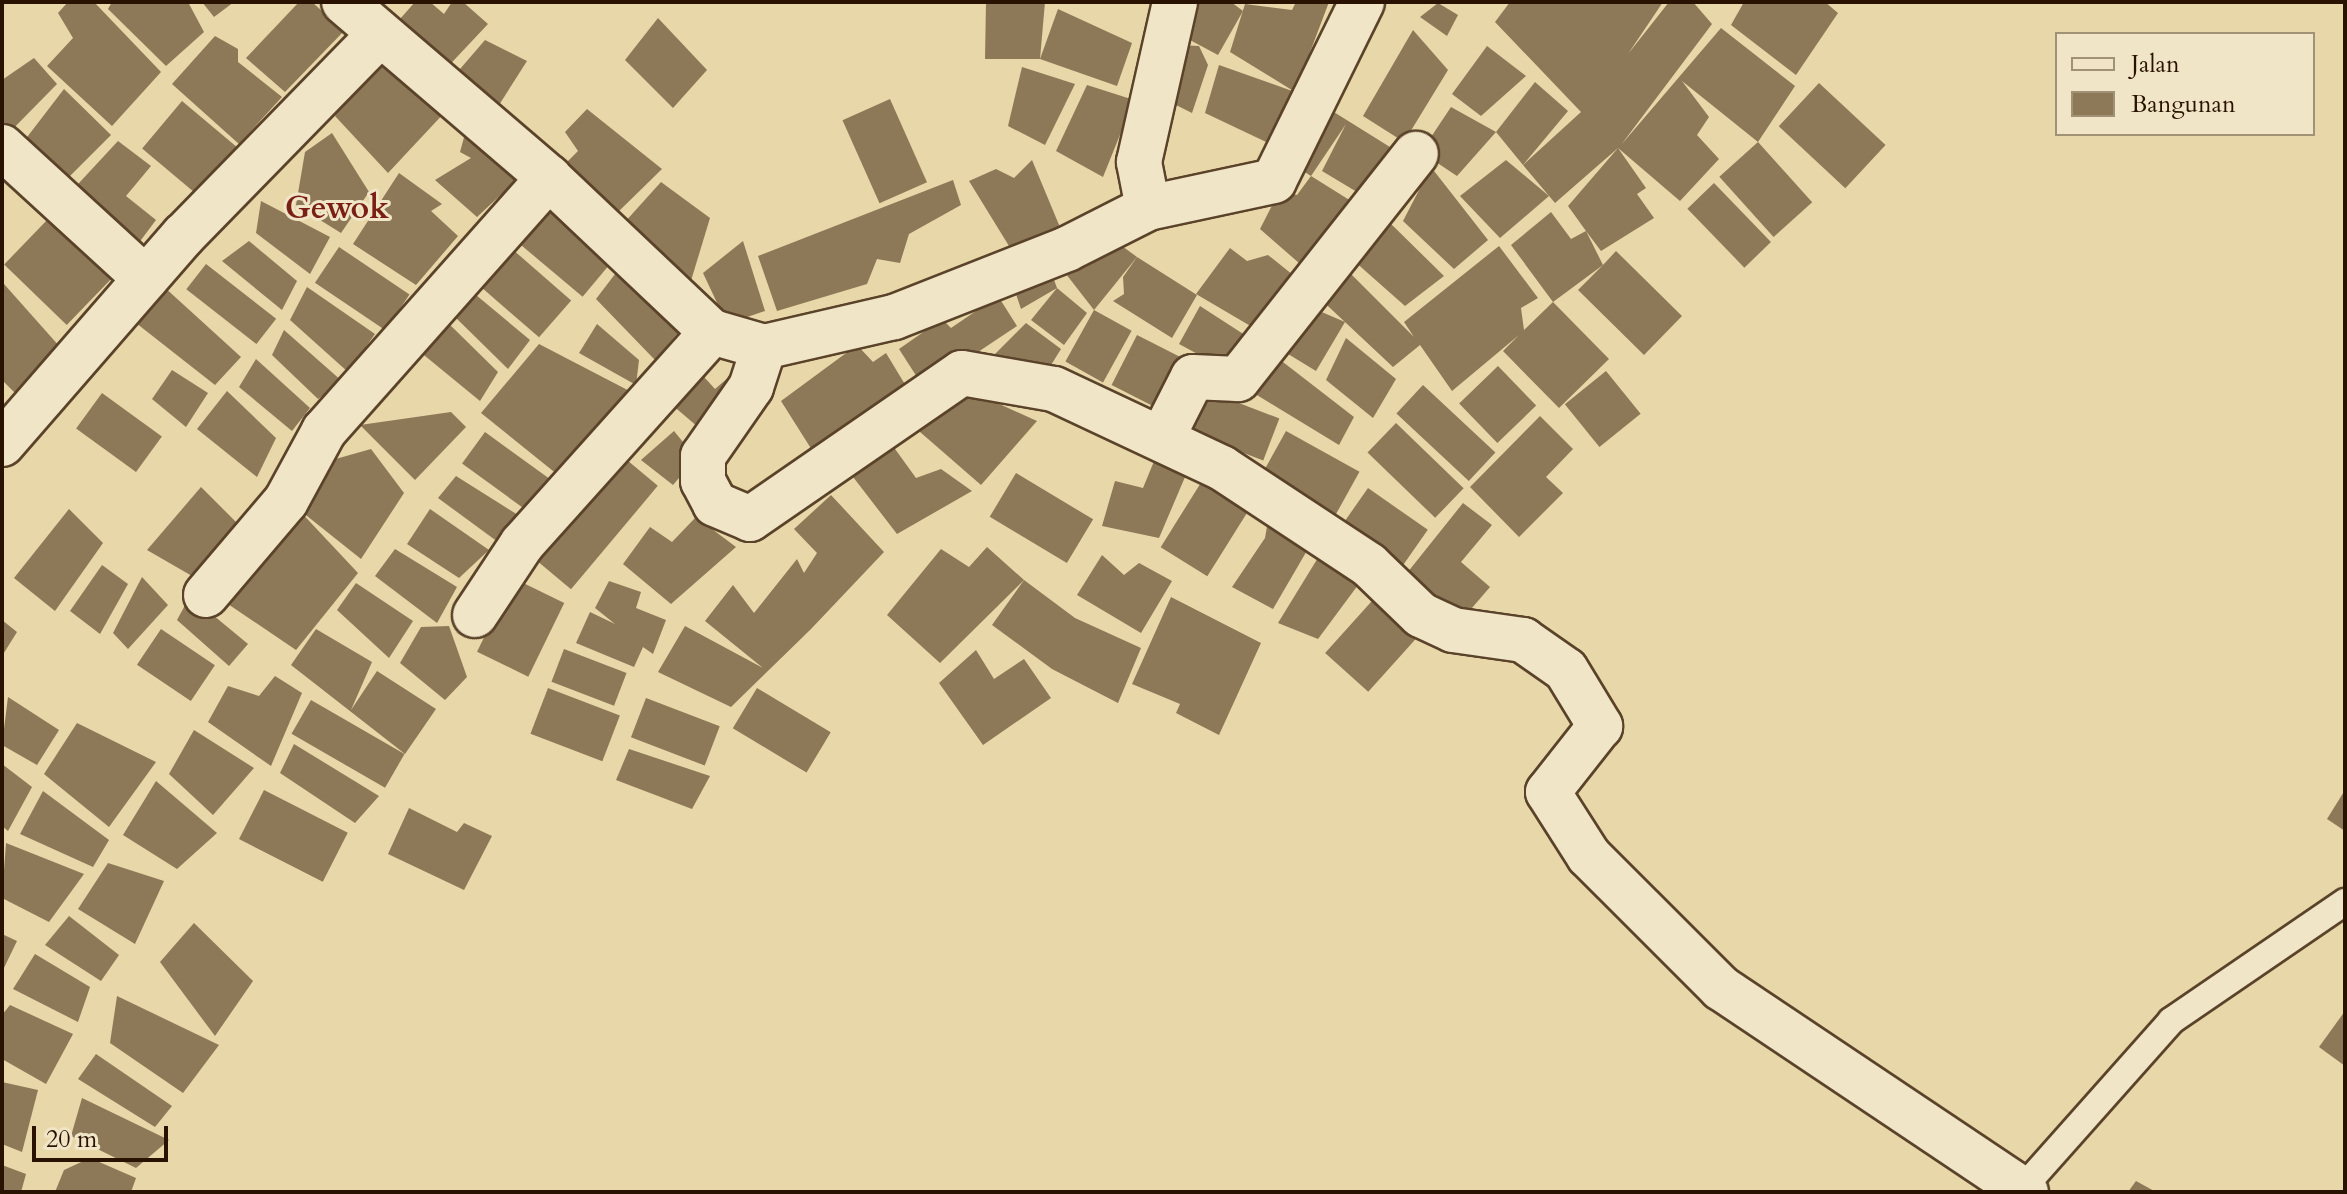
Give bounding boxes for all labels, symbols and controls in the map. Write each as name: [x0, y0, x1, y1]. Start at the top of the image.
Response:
legend: [2055, 32, 2315, 136]
text: Jalan: [2131, 48, 2180, 81]
text: Bangunan: [2131, 88, 2236, 121]
district label: Gewok: [285, 189, 389, 227]
scale bar: [36, 1110, 172, 1160]
text: 20 m: [46, 1123, 97, 1156]

